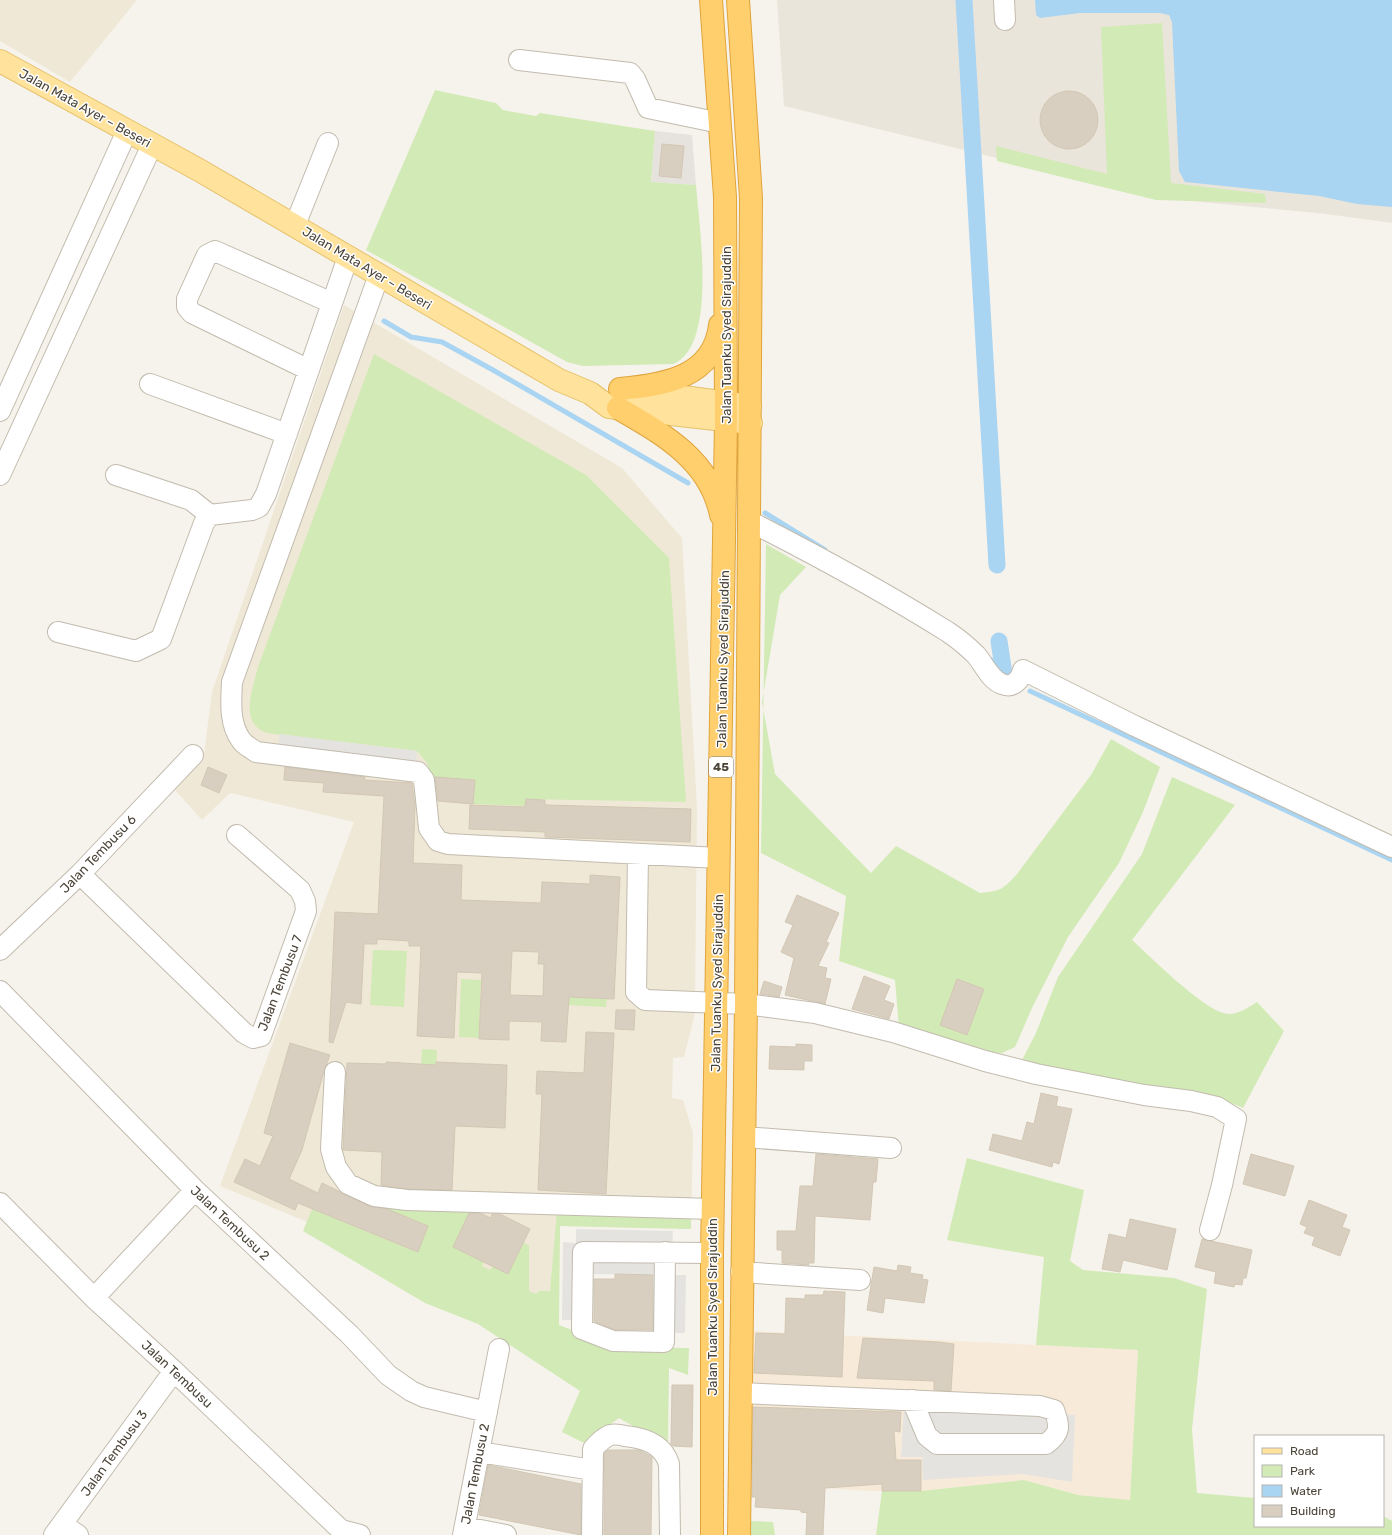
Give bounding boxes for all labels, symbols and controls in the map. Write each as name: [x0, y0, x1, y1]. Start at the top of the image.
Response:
street label: Jalan Mata Ayer – Beseri: [17, 66, 153, 150]
street label: Jalan Mata Ayer – Beseri: [300, 223, 434, 313]
street label: Jalan Tuanku Syed Sirajuddin: [719, 246, 734, 424]
street label: Jalan Tuanku Syed Sirajuddin: [714, 570, 732, 748]
road number: 45: [709, 757, 733, 777]
street label: Jalan Tembusu 6: [57, 812, 139, 896]
street label: Jalan Tuanku Syed Sirajuddin: [708, 894, 726, 1072]
street label: Jalan Tembusu 7: [255, 933, 305, 1033]
street label: Jalan Tembusu 2: [187, 1183, 273, 1263]
street label: Jalan Tuanku Syed Sirajuddin: [705, 1218, 720, 1396]
street label: Jalan Tembusu: [138, 1337, 216, 1411]
street label: Jalan Tembusu 3: [78, 1407, 150, 1499]
street label: Jalan Tembusu 2: [458, 1422, 492, 1526]
legend: [1254, 1435, 1384, 1527]
text: Road: [1290, 1444, 1318, 1458]
text: Park: [1290, 1464, 1316, 1478]
text: Water: [1290, 1484, 1322, 1498]
text: Building: [1290, 1504, 1336, 1518]

